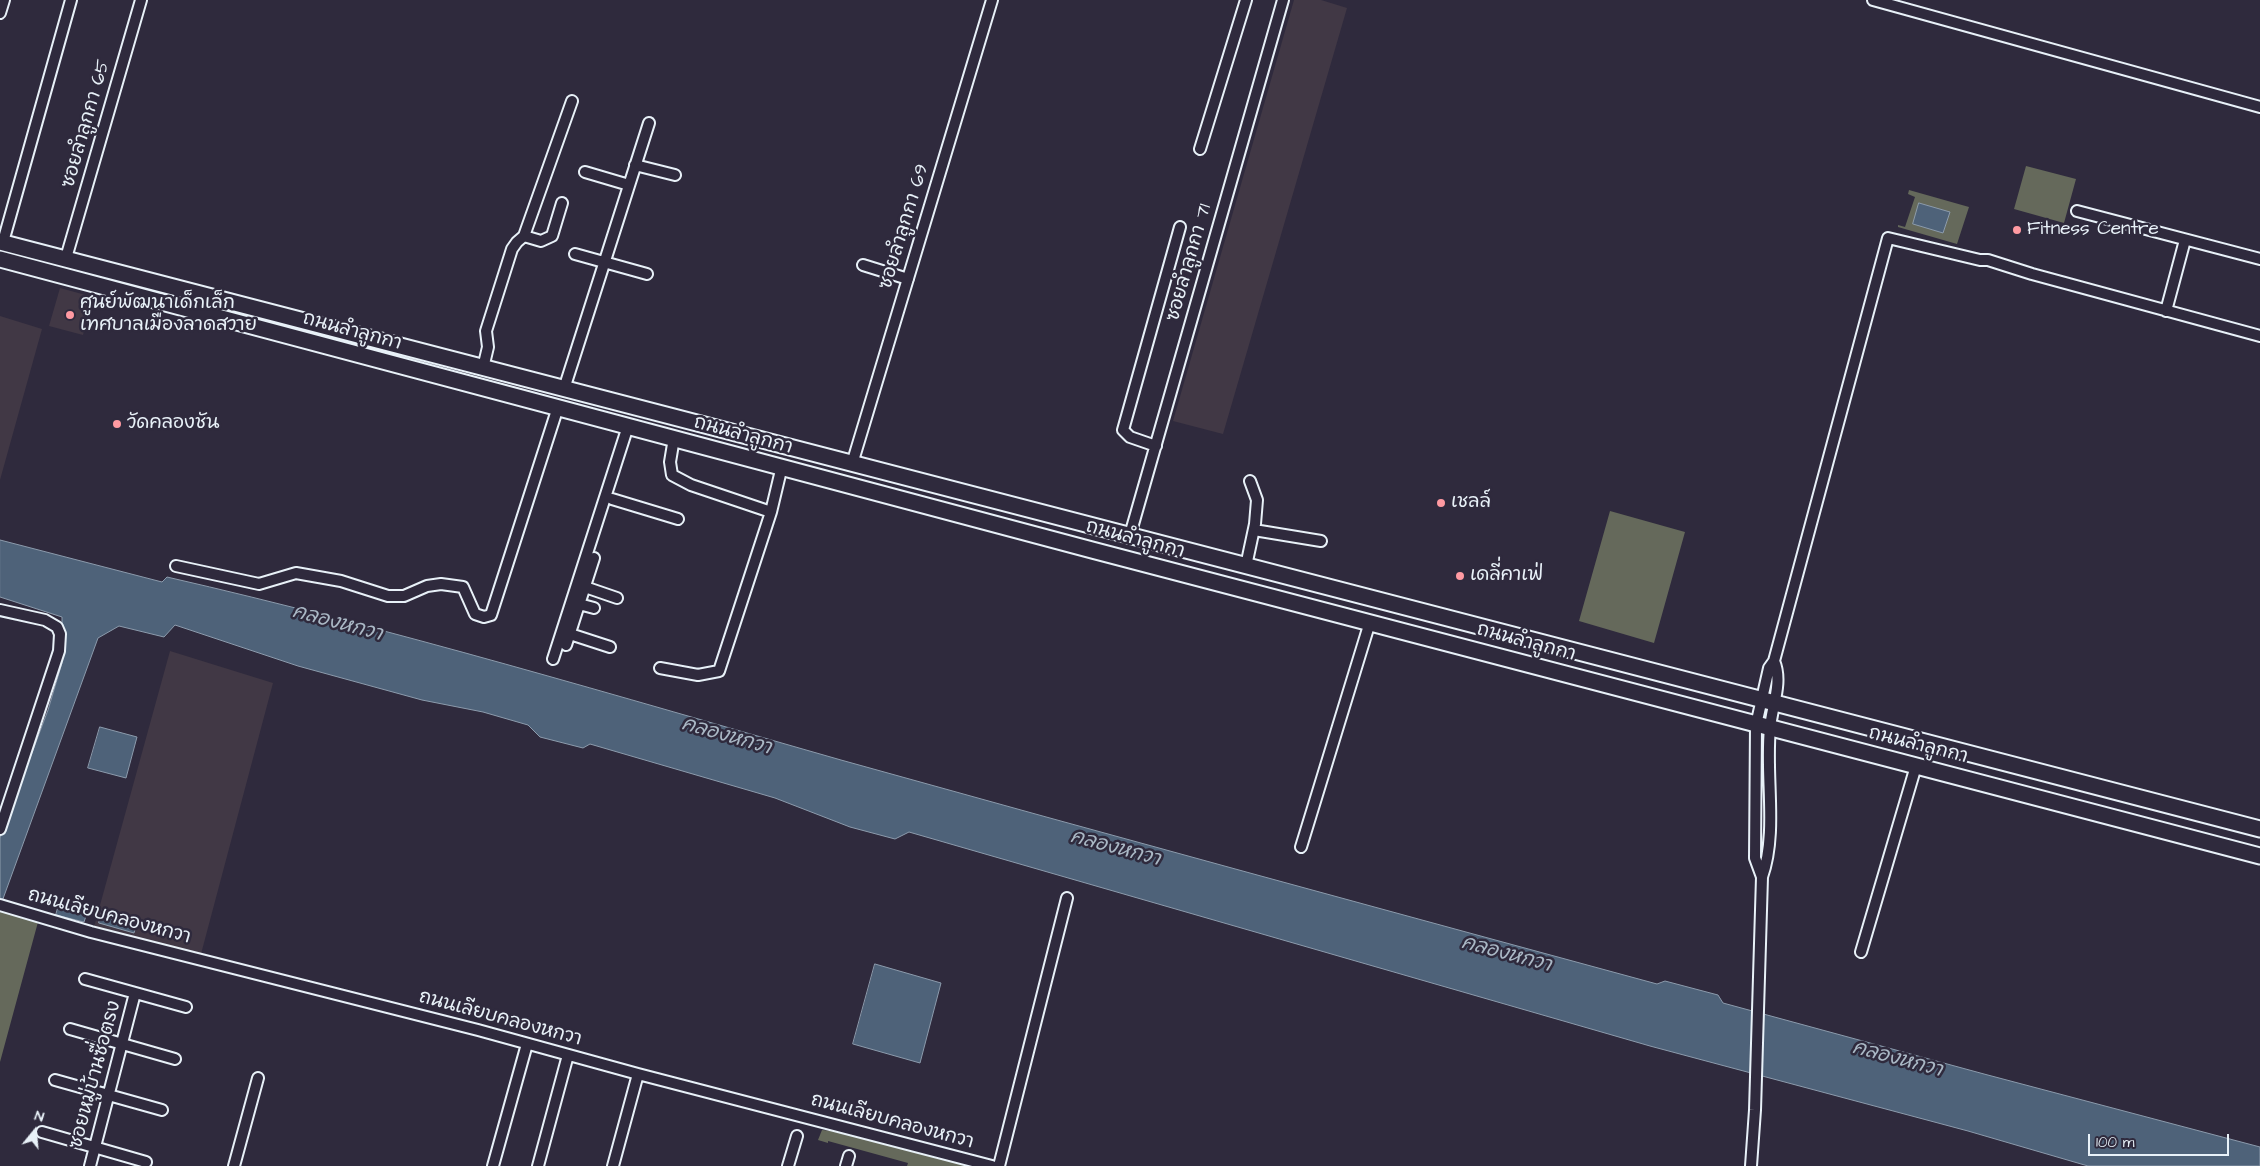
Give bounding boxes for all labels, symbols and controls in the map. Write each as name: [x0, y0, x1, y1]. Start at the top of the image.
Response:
street label: ซอยลำลูกกา 65: [58, 57, 116, 191]
street label: ซอยลำลูกกา 69: [875, 162, 935, 292]
street label: ซอยลำลูกกา 71: [1162, 202, 1218, 324]
place label: Fitness Centre: [2027, 219, 2159, 241]
marker: Fitness Centre: [2011, 224, 2023, 236]
place label: ศูนย์พัฒนาเด็กเล็ก เทศบาลเมืองลาดสวาย: [80, 293, 257, 337]
street label: ถนนลำลูกกา: [300, 308, 404, 356]
marker: ศูนย์พัฒนาเด็กเล็ก เทศบาลเมืองลาดสวาย: [64, 309, 76, 321]
street label: ถนนลำลูกกา: [691, 412, 795, 460]
place label: วัดคลองชัน: [127, 413, 220, 435]
marker: วัดคลองชัน: [111, 418, 123, 430]
place label: เชลล์: [1451, 492, 1491, 514]
marker: เชลล์: [1435, 497, 1447, 509]
street label: ถนนลำลูกกา: [1083, 516, 1187, 564]
place label: เดลี่คาเฟ่: [1470, 565, 1543, 587]
marker: เดลี่คาเฟ่: [1454, 570, 1466, 582]
water label: คลองหกวา: [290, 601, 384, 647]
street label: ถนนลำลูกกา: [1474, 619, 1578, 667]
water label: คลองหกวา: [679, 713, 773, 761]
street label: ถนนลำลูกกา: [1866, 723, 1970, 769]
water label: คลองหกวา: [1068, 826, 1162, 872]
street label: ถนนเลียบคลองหกวา: [25, 884, 193, 950]
water label: คลองหกวา: [1459, 932, 1553, 978]
street label: ถนนเลียบคลองหกวา: [416, 986, 584, 1052]
street label: ซอยหมู่บ้านซื่อตรง: [65, 999, 127, 1151]
water label: คลองหกวา: [1850, 1037, 1944, 1083]
street label: ถนนเลียบคลองหกวา: [808, 1089, 976, 1155]
north arrow: [10, 1106, 60, 1156]
text: N: [32, 1106, 47, 1128]
scale bar: [2090, 1124, 2231, 1156]
text: 100 m: [2096, 1132, 2135, 1153]

